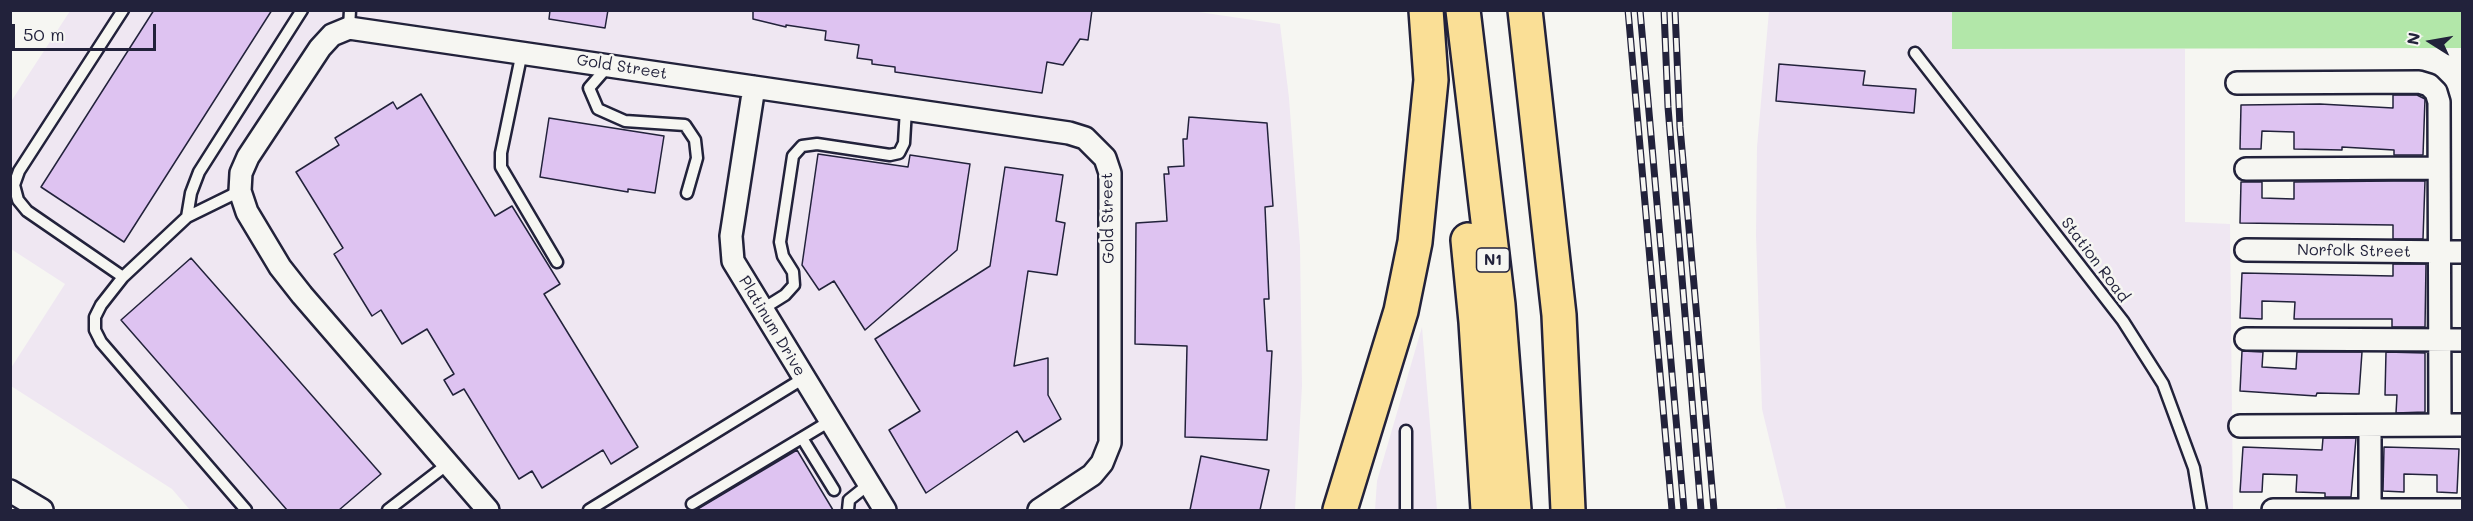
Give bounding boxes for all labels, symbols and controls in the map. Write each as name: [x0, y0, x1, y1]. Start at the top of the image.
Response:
scale bar: [15, 12, 159, 50]
north arrow: [2401, 12, 2461, 72]
text: 50 m: [23, 22, 65, 46]
text: N: [2401, 31, 2424, 46]
street label: Gold Street: [575, 50, 669, 84]
street label: Gold Street: [1098, 172, 1118, 264]
street label: Station Road: [2057, 214, 2133, 306]
street label: Norfolk Street: [2297, 240, 2411, 262]
road number: N1: [1476, 248, 1510, 272]
street label: Platinum Drive: [735, 272, 809, 380]

